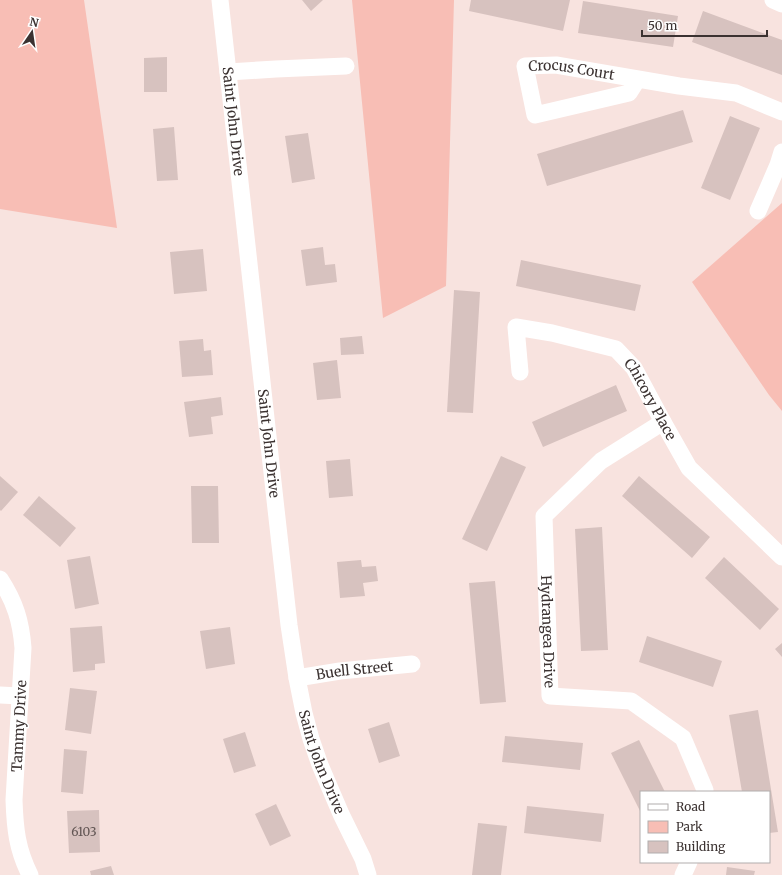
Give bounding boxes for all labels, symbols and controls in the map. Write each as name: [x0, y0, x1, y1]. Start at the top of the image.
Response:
north arrow: [12, 12, 52, 52]
scale bar: [642, 12, 767, 38]
text: N: [28, 14, 40, 30]
text: 50 m: [648, 18, 677, 33]
street label: Crocus Court: [528, 56, 617, 84]
street label: Saint John Drive: [218, 66, 248, 177]
street label: Chicory Place: [620, 354, 680, 443]
street label: Saint John Drive: [254, 388, 284, 499]
street label: Hydrangea Drive: [537, 575, 559, 688]
street label: Buell Street: [315, 657, 394, 684]
street label: Tammy Drive: [8, 679, 30, 773]
street label: Saint John Drive: [295, 708, 349, 817]
legend: [640, 791, 770, 863]
text: Road: [676, 799, 705, 814]
text: Park: [676, 819, 703, 834]
house number: 6103: [71, 824, 97, 839]
text: Building: [676, 839, 726, 854]

